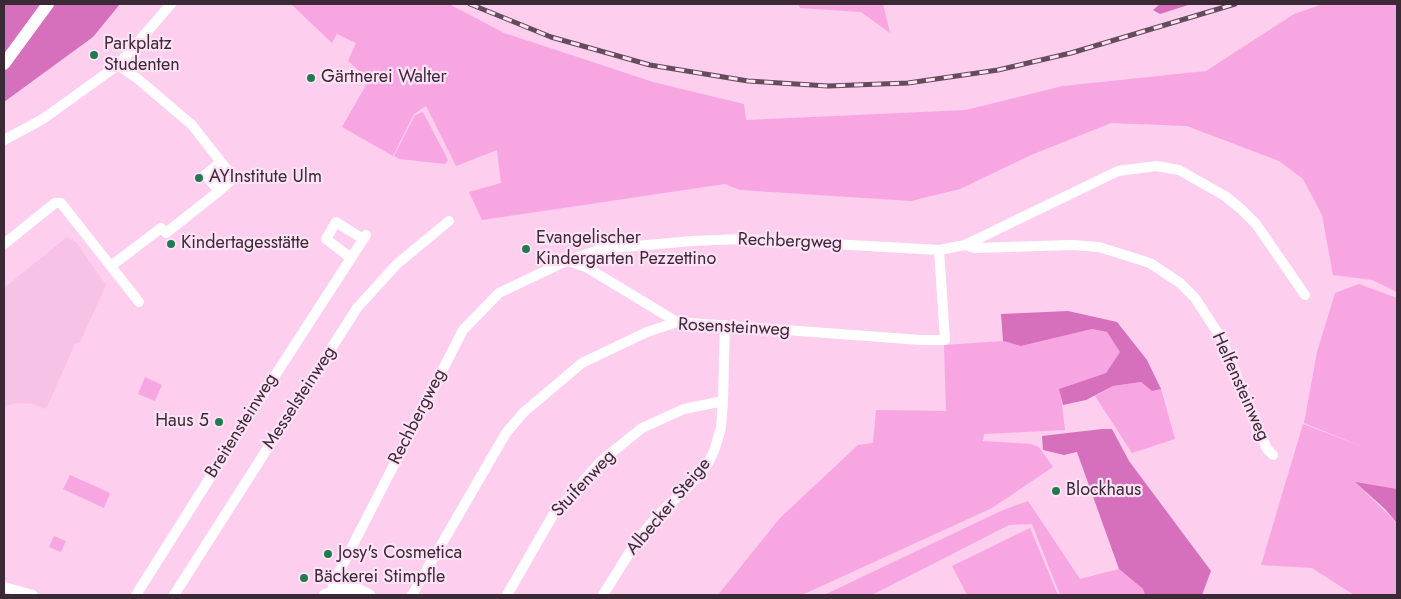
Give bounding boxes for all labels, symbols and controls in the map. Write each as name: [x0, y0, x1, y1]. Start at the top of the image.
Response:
place label: Parkplatz Studenten: [104, 34, 180, 76]
marker: Parkplatz Studenten: [88, 49, 100, 61]
place label: Gärtnerei Walter: [321, 67, 447, 89]
marker: Gärtnerei Walter: [305, 72, 317, 84]
place label: AYInstitute Ulm: [209, 167, 322, 189]
marker: AYInstitute Ulm: [193, 172, 205, 184]
place label: Evangelischer Kindergarten Pezzettino: [536, 228, 716, 270]
street label: Rechbergweg: [737, 229, 843, 255]
place label: Kindertagesstätte: [181, 233, 309, 255]
marker: Kindertagesstätte: [165, 238, 177, 250]
marker: Evangelischer Kindergarten Pezzettino: [520, 243, 532, 255]
street label: Rosensteinweg: [677, 314, 791, 342]
street label: Helfensteinweg: [1206, 329, 1274, 445]
street label: Messelsteinweg: [259, 343, 341, 453]
street label: Rechbergweg: [385, 365, 451, 469]
street label: Breitensteinweg: [201, 370, 283, 482]
place label: Haus 5: [155, 411, 209, 433]
marker: Haus 5: [213, 416, 225, 428]
street label: Stuifenweg: [548, 446, 620, 522]
street label: Albecker Steige: [622, 454, 716, 560]
place label: Blockhaus: [1066, 480, 1141, 502]
marker: Blockhaus: [1050, 485, 1062, 497]
place label: Josy's Cosmetica: [338, 543, 462, 565]
marker: Josy's Cosmetica: [322, 548, 334, 560]
place label: Bäckerei Stimpfle: [314, 567, 445, 589]
marker: Bäckerei Stimpfle: [298, 572, 310, 584]

